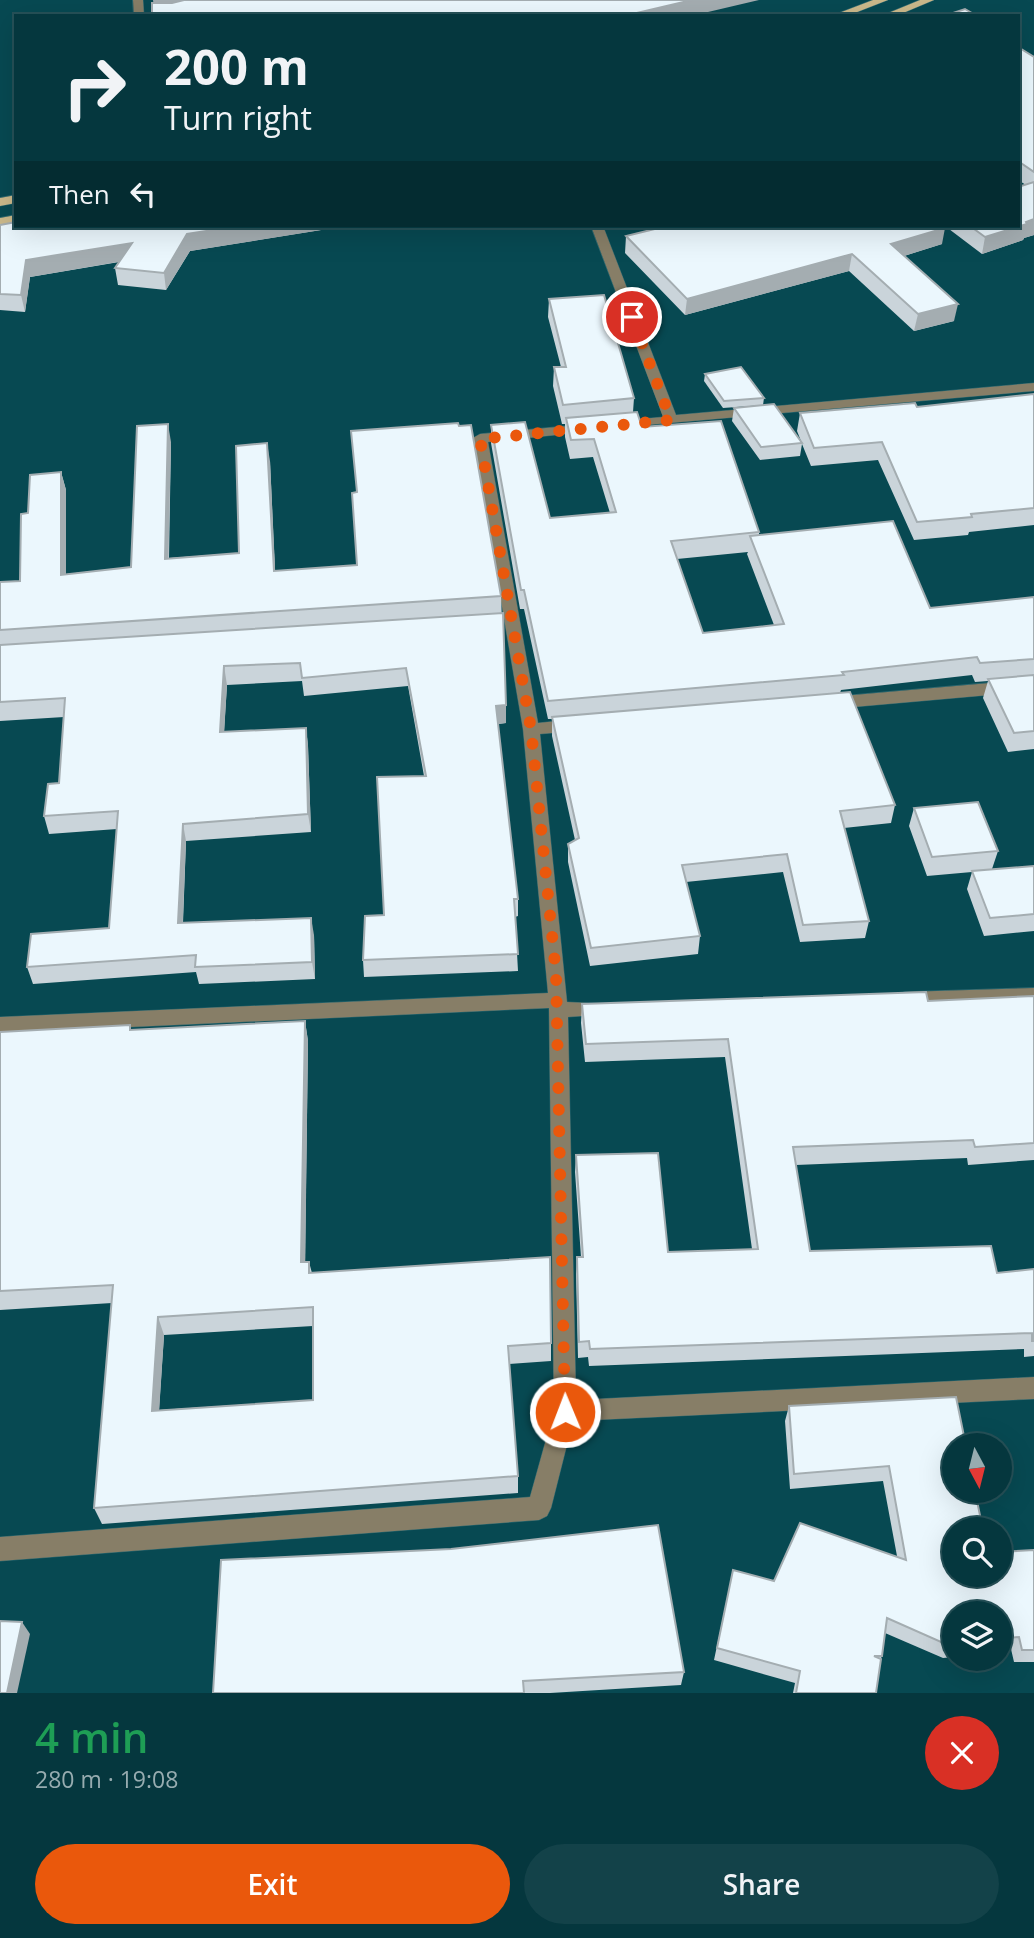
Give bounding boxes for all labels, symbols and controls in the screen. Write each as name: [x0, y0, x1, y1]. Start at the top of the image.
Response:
text: 200 m: [164, 33, 309, 99]
icon: right: [49, 42, 140, 133]
text: Turn right: [164, 96, 312, 139]
icon: left: [124, 175, 162, 213]
text: Then: [49, 176, 110, 212]
pin: [602, 287, 662, 347]
icon: arrive: [613, 298, 651, 336]
position arrow: [528, 1375, 602, 1449]
north arrow: [942, 1433, 1012, 1503]
map controls: [942, 1433, 1012, 1671]
button: search: [942, 1517, 1012, 1587]
button: layers: [942, 1601, 1012, 1671]
text: 4 min: [35, 1708, 148, 1765]
button: close: [925, 1716, 999, 1790]
text: 280 m · 19:08: [35, 1763, 178, 1795]
button: Exit: [35, 1844, 510, 1924]
button: Share: [524, 1844, 999, 1924]

